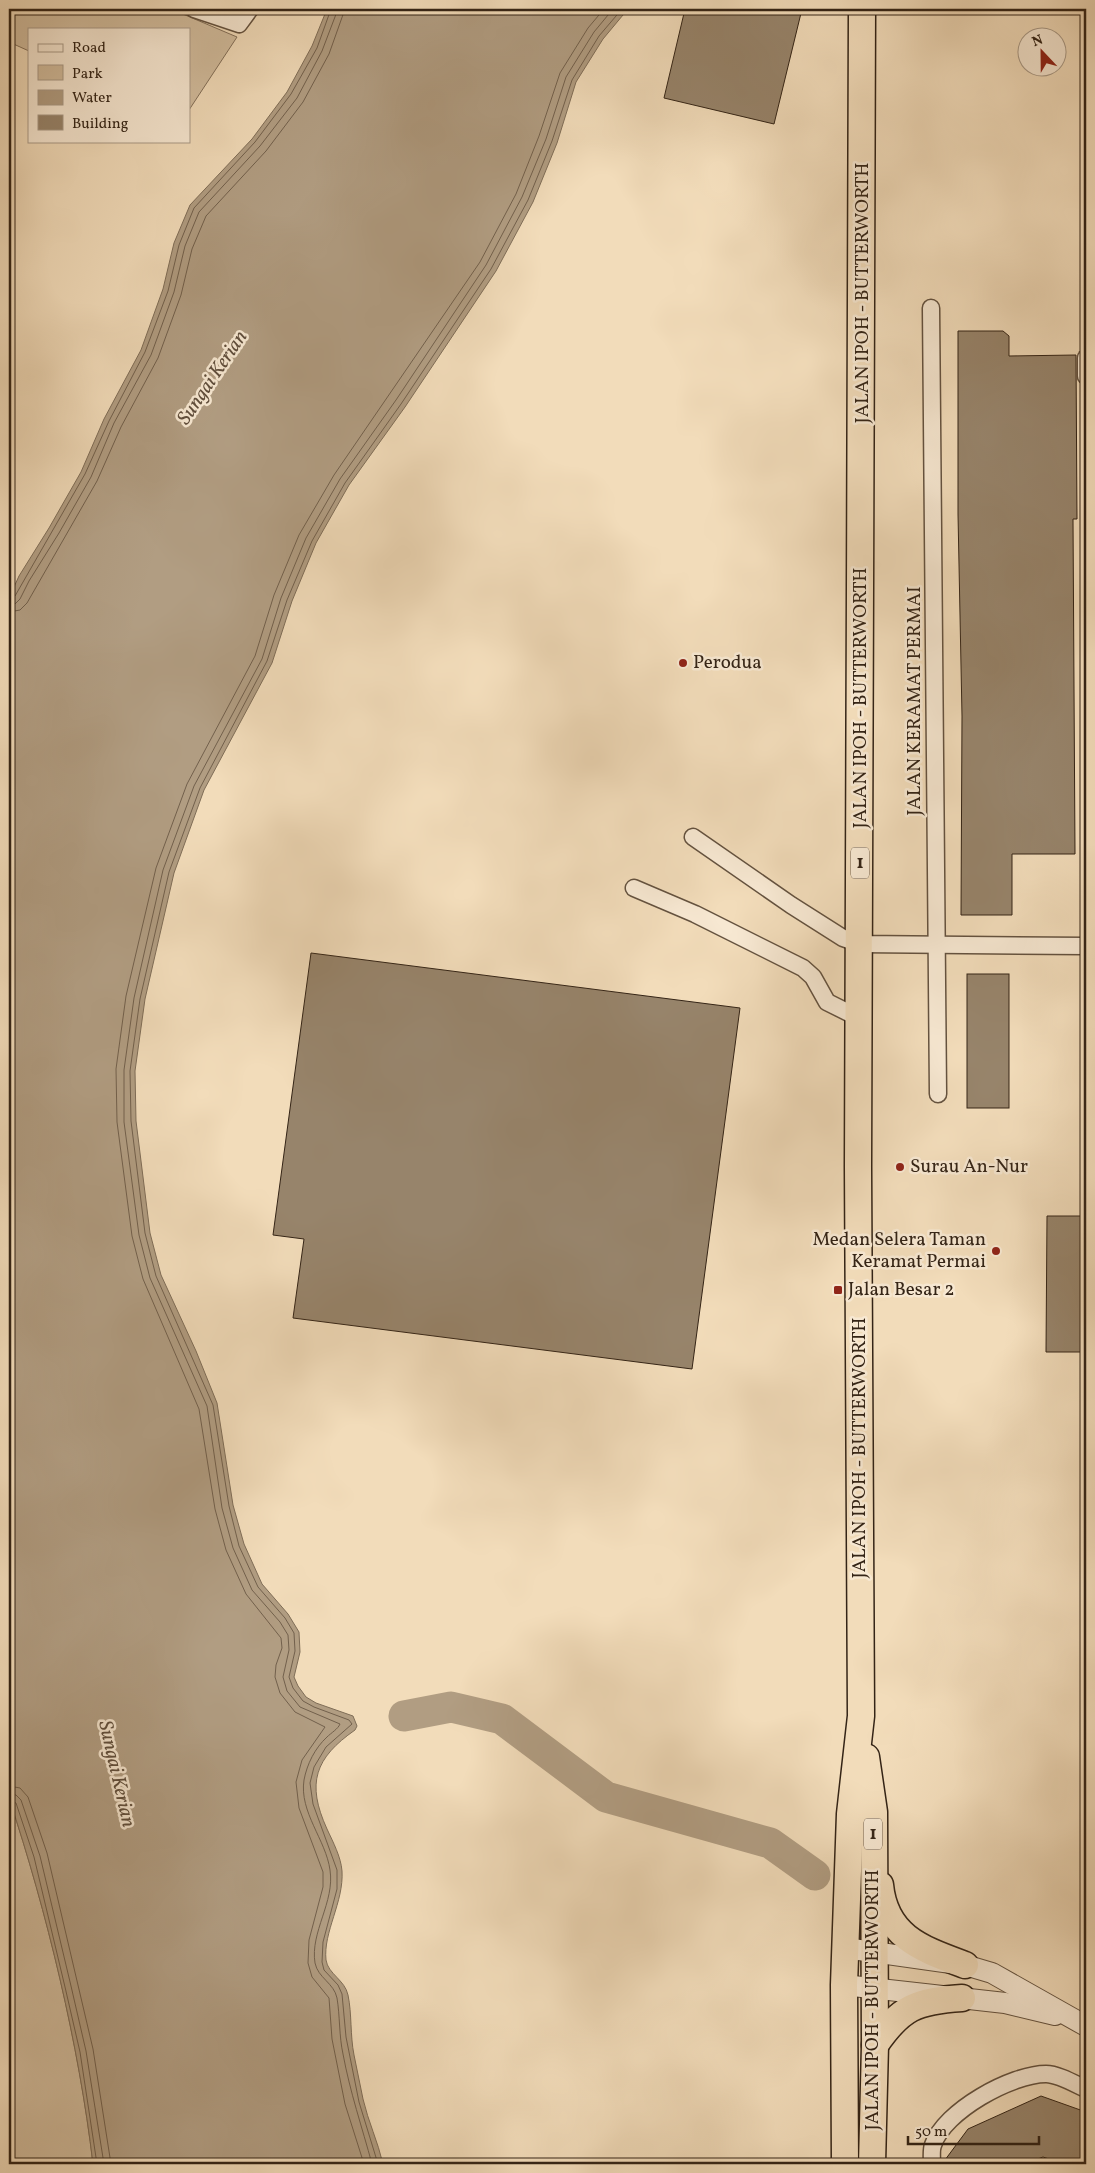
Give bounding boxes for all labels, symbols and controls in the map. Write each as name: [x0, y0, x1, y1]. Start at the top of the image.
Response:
legend: [28, 28, 190, 142]
north arrow: [1018, 28, 1068, 78]
text: N: [1029, 31, 1046, 52]
text: Road: [72, 38, 106, 59]
text: Park: [72, 64, 103, 85]
text: Water: [72, 88, 112, 109]
text: Building: [72, 114, 129, 135]
street label: JALAN IPOH - BUTTERWORTH: [850, 162, 876, 424]
water label: Sungai Kerian: [171, 325, 255, 431]
street label: JALAN IPOH - BUTTERWORTH: [848, 567, 874, 829]
street label: JALAN KERAMAT PERMAI: [902, 586, 928, 816]
place label: Perodua: [693, 650, 762, 676]
marker: Perodua: [677, 657, 689, 669]
road number: 1: [851, 848, 869, 878]
place label: Surau An-Nur: [910, 1154, 1028, 1180]
marker: Surau An-Nur: [894, 1161, 906, 1173]
place label: Medan Selera Taman Keramat Permai: [812, 1227, 986, 1275]
marker: Medan Selera Taman Keramat Permai: [990, 1245, 1002, 1257]
place label: Jalan Besar 2: [848, 1277, 954, 1303]
marker: Jalan Besar 2: [832, 1284, 844, 1296]
street label: JALAN IPOH - BUTTERWORTH: [847, 1317, 873, 1579]
water label: Sungai Kerian: [90, 1718, 142, 1830]
road number: 1: [864, 1818, 882, 1850]
street label: JALAN IPOH - BUTTERWORTH: [860, 1869, 886, 2131]
scale bar: [908, 2113, 1039, 2145]
text: 50 m: [915, 2122, 947, 2143]

